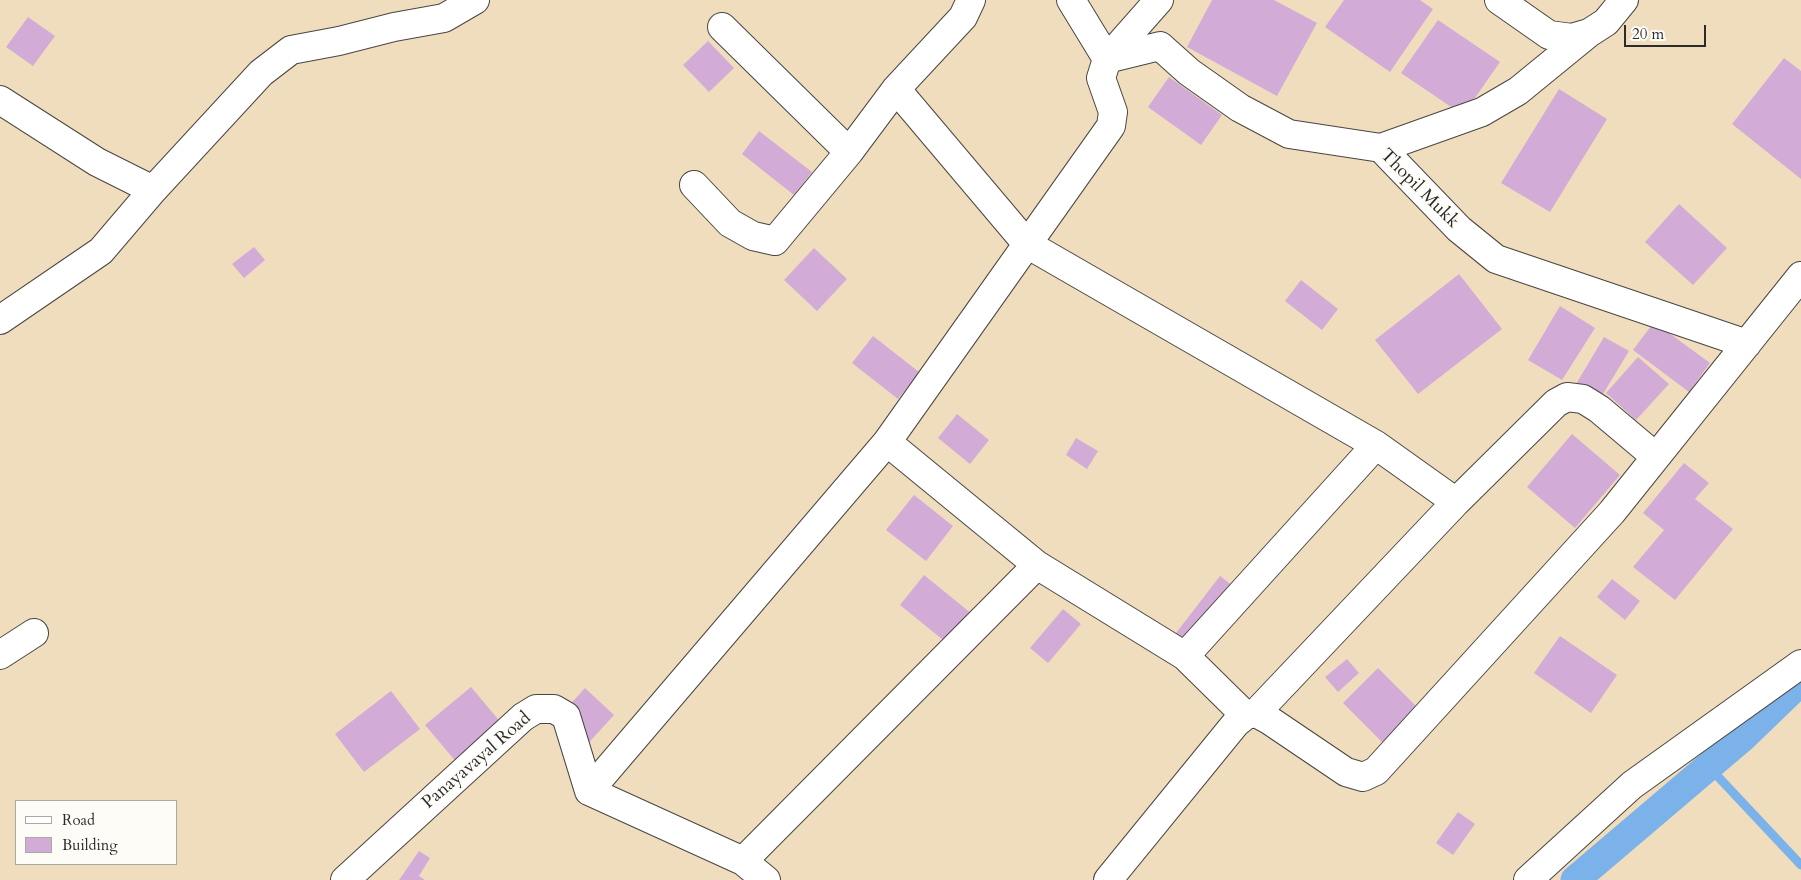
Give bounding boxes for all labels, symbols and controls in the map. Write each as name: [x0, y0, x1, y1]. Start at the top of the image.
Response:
scale bar: [1626, 15, 1708, 47]
text: 20 m: [1632, 24, 1664, 44]
street label: Thopil Mukk: [1375, 145, 1463, 233]
street label: Panayavayal Road: [418, 708, 536, 814]
legend: [15, 800, 178, 865]
text: Road: [62, 810, 95, 830]
text: Building: [62, 835, 118, 855]

